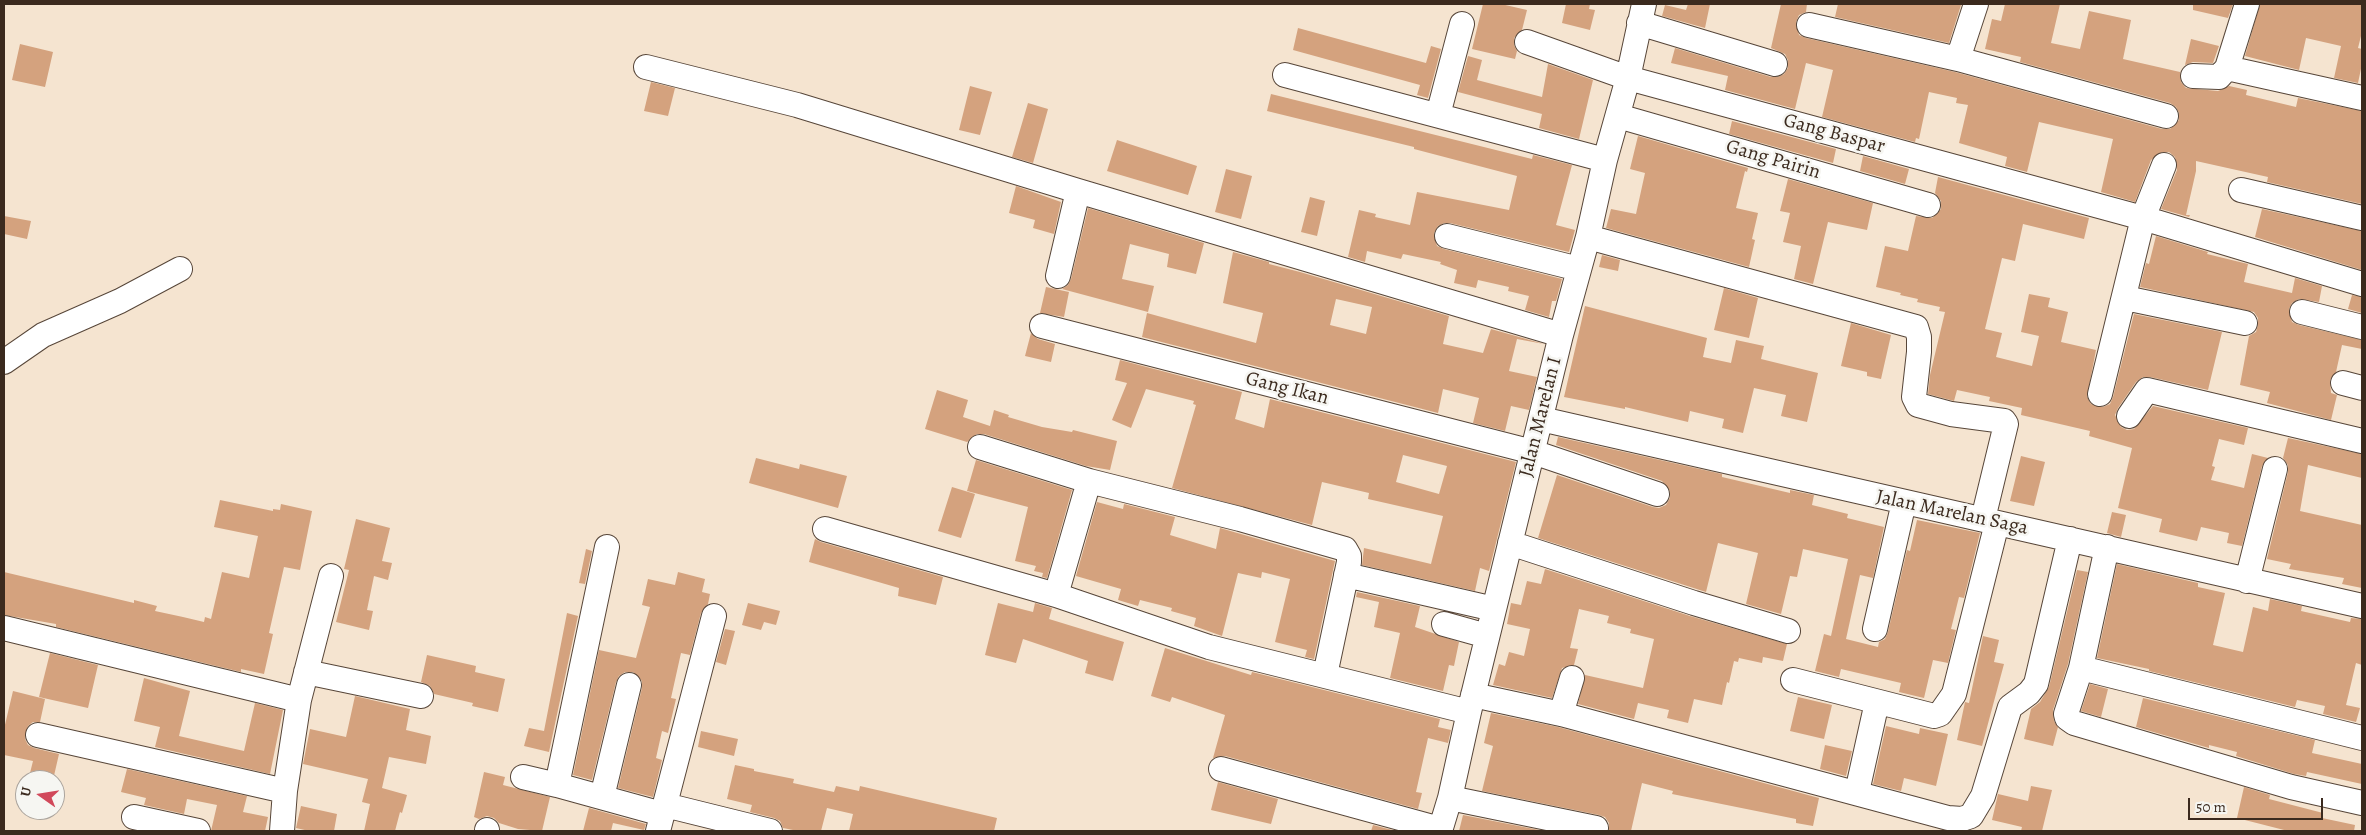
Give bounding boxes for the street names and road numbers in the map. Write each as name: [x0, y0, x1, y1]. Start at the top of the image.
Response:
street label: Gang Baspar: [1781, 109, 1887, 159]
street label: Gang Pairin: [1723, 135, 1823, 185]
street label: Jalan Marelan I: [1514, 354, 1568, 480]
street label: Gang Ikan: [1243, 367, 1331, 411]
street label: Jalan Marelan Saga: [1874, 485, 2030, 541]

